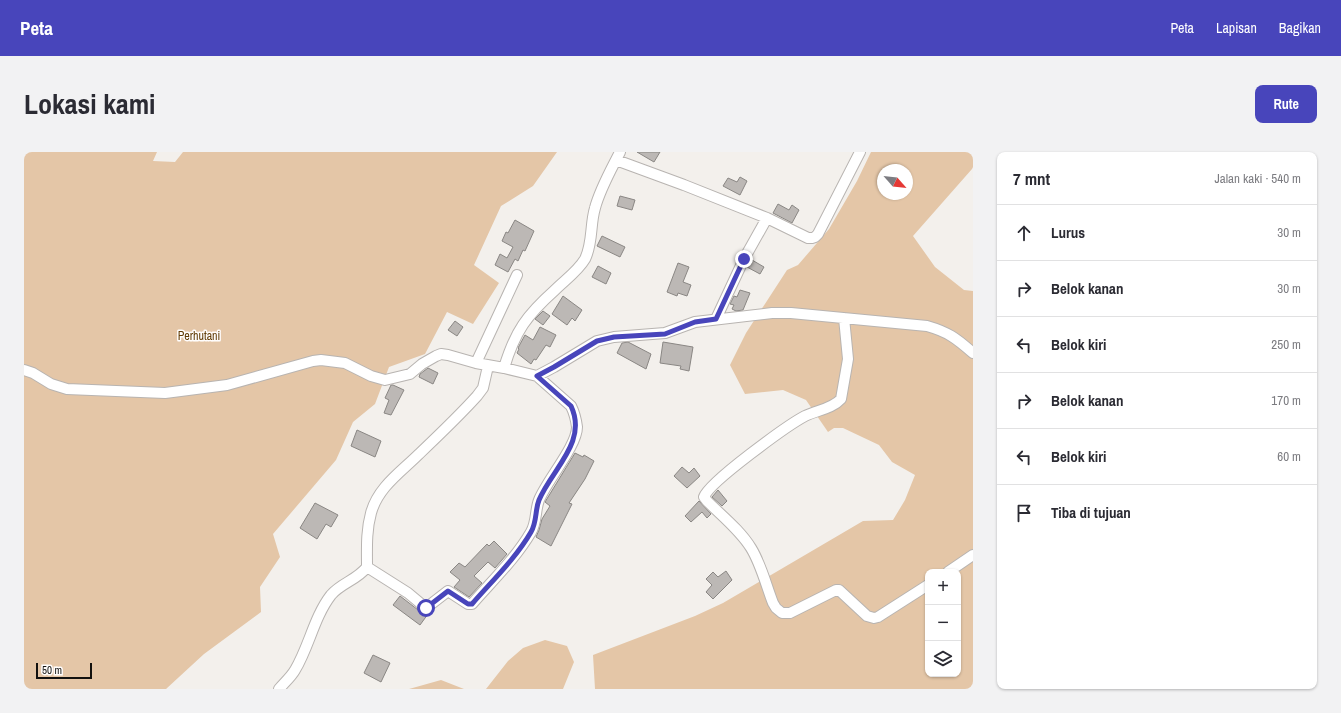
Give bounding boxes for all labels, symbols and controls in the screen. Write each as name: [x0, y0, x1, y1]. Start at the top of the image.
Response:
text: Peta: [20, 15, 53, 41]
text: Peta: [1170, 19, 1194, 37]
text: Lapisan: [1216, 19, 1257, 37]
text: Bagikan: [1279, 19, 1321, 37]
text: Lokasi kami: [24, 85, 155, 123]
button: Rute: [1255, 85, 1317, 123]
north arrow: [877, 164, 913, 200]
text: 7 mnt: [1013, 167, 1050, 190]
text: Jalan kaki · 540 m: [1214, 170, 1301, 187]
icon: ahead: [1013, 222, 1035, 244]
text: Lurus: [1051, 222, 1085, 243]
text: 30 m: [1277, 224, 1301, 241]
route end: [735, 250, 753, 268]
icon: right: [1013, 278, 1035, 300]
text: Belok kanan: [1051, 278, 1123, 299]
text: 30 m: [1277, 280, 1301, 297]
park label: Perhutani: [178, 328, 220, 344]
icon: left: [1013, 334, 1035, 356]
text: Belok kiri: [1051, 334, 1106, 355]
text: 250 m: [1271, 336, 1301, 353]
icon: right: [1013, 390, 1035, 412]
text: Belok kanan: [1051, 390, 1123, 411]
text: 170 m: [1271, 392, 1301, 409]
icon: left: [1013, 446, 1035, 468]
text: Belok kiri: [1051, 446, 1106, 467]
text: 60 m: [1277, 448, 1301, 465]
icon: arrive: [1013, 502, 1035, 524]
text: Tiba di tujuan: [1051, 502, 1131, 523]
map controls: [925, 569, 961, 677]
button: +: [925, 569, 961, 605]
route start: [417, 599, 435, 617]
button: −: [925, 605, 961, 641]
button: layers: [925, 641, 961, 677]
scale bar: [36, 661, 92, 680]
text: 50 m: [42, 663, 62, 677]

